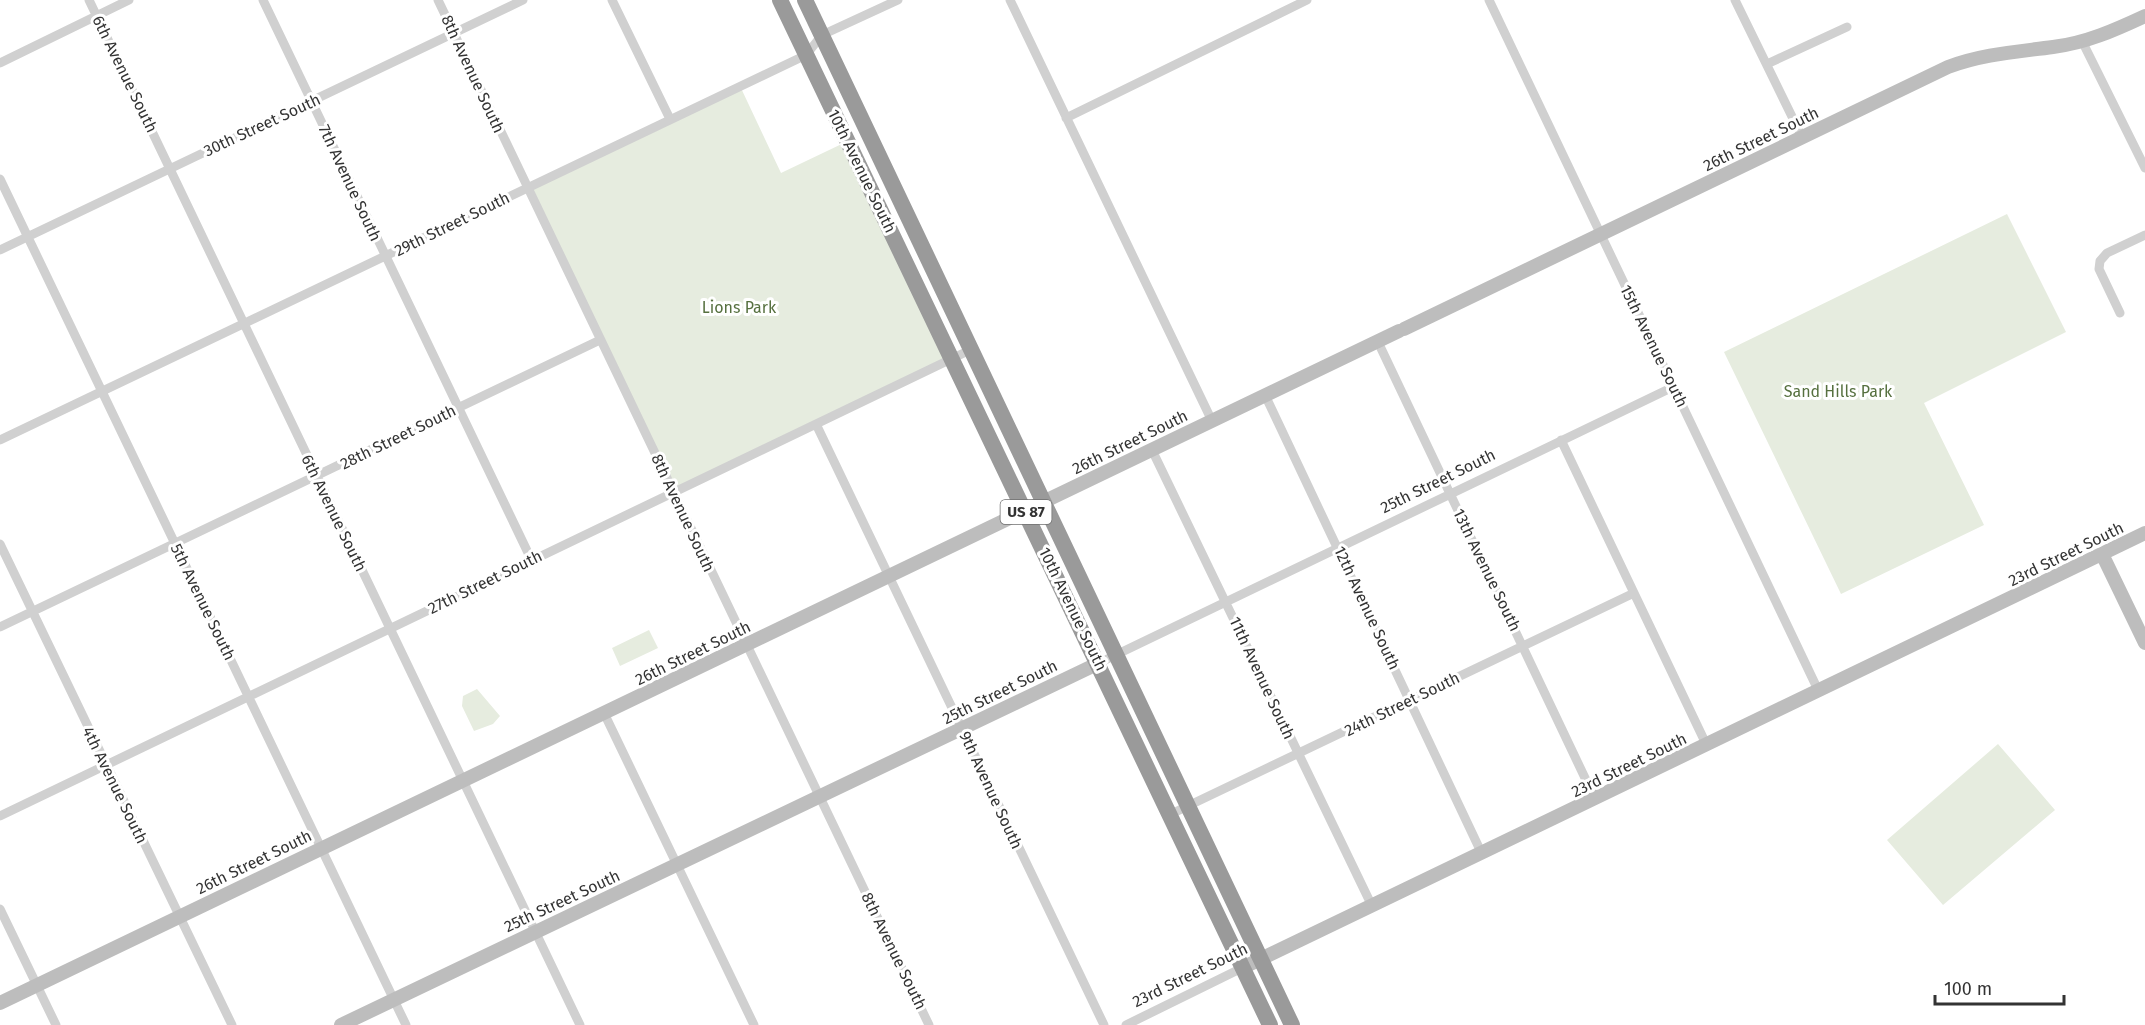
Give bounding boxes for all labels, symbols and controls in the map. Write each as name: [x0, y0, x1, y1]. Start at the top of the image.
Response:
street label: 6th Avenue South: [88, 12, 162, 136]
street label: 8th Avenue South: [437, 12, 509, 136]
street label: 30th Street South: [201, 90, 323, 160]
street label: 26th Street South: [1700, 103, 1822, 175]
street label: 10th Avenue South: [824, 106, 900, 236]
street label: 7th Avenue South: [315, 122, 385, 244]
street label: 29th Street South: [391, 188, 513, 260]
street label: 15th Avenue South: [1616, 282, 1692, 410]
park label: Lions Park: [702, 298, 777, 317]
park label: Sand Hills Park: [1784, 382, 1893, 401]
street label: 28th Street South: [337, 401, 459, 473]
street label: 26th Street South: [1069, 406, 1191, 478]
street label: 25th Street South: [1377, 445, 1499, 517]
street label: 6th Avenue South: [297, 451, 371, 575]
street label: 8th Avenue South: [647, 451, 719, 575]
road number: US 87: [1000, 500, 1052, 524]
street label: 13th Avenue South: [1449, 506, 1525, 634]
street label: 23rd Street South: [2005, 518, 2127, 590]
street label: 5th Avenue South: [167, 541, 239, 663]
street label: 12th Avenue South: [1330, 543, 1404, 673]
street label: 10th Avenue South: [1035, 544, 1111, 674]
street label: 27th Street South: [425, 546, 545, 618]
street label: 11th Avenue South: [1225, 614, 1299, 742]
street label: 26th Street South: [632, 617, 754, 689]
street label: 25th Street South: [939, 656, 1061, 728]
street label: 24th Street South: [1341, 668, 1463, 740]
street label: 4th Avenue South: [78, 723, 152, 847]
street label: 9th Avenue South: [955, 728, 1027, 852]
street label: 23rd Street South: [1568, 729, 1690, 801]
street label: 26th Street South: [193, 826, 315, 898]
street label: 25th Street South: [501, 866, 623, 936]
street label: 8th Avenue South: [857, 889, 931, 1013]
street label: 23rd Street South: [1129, 939, 1251, 1011]
scale bar: [1935, 968, 2064, 1006]
text: 100 m: [1944, 978, 1992, 1000]

